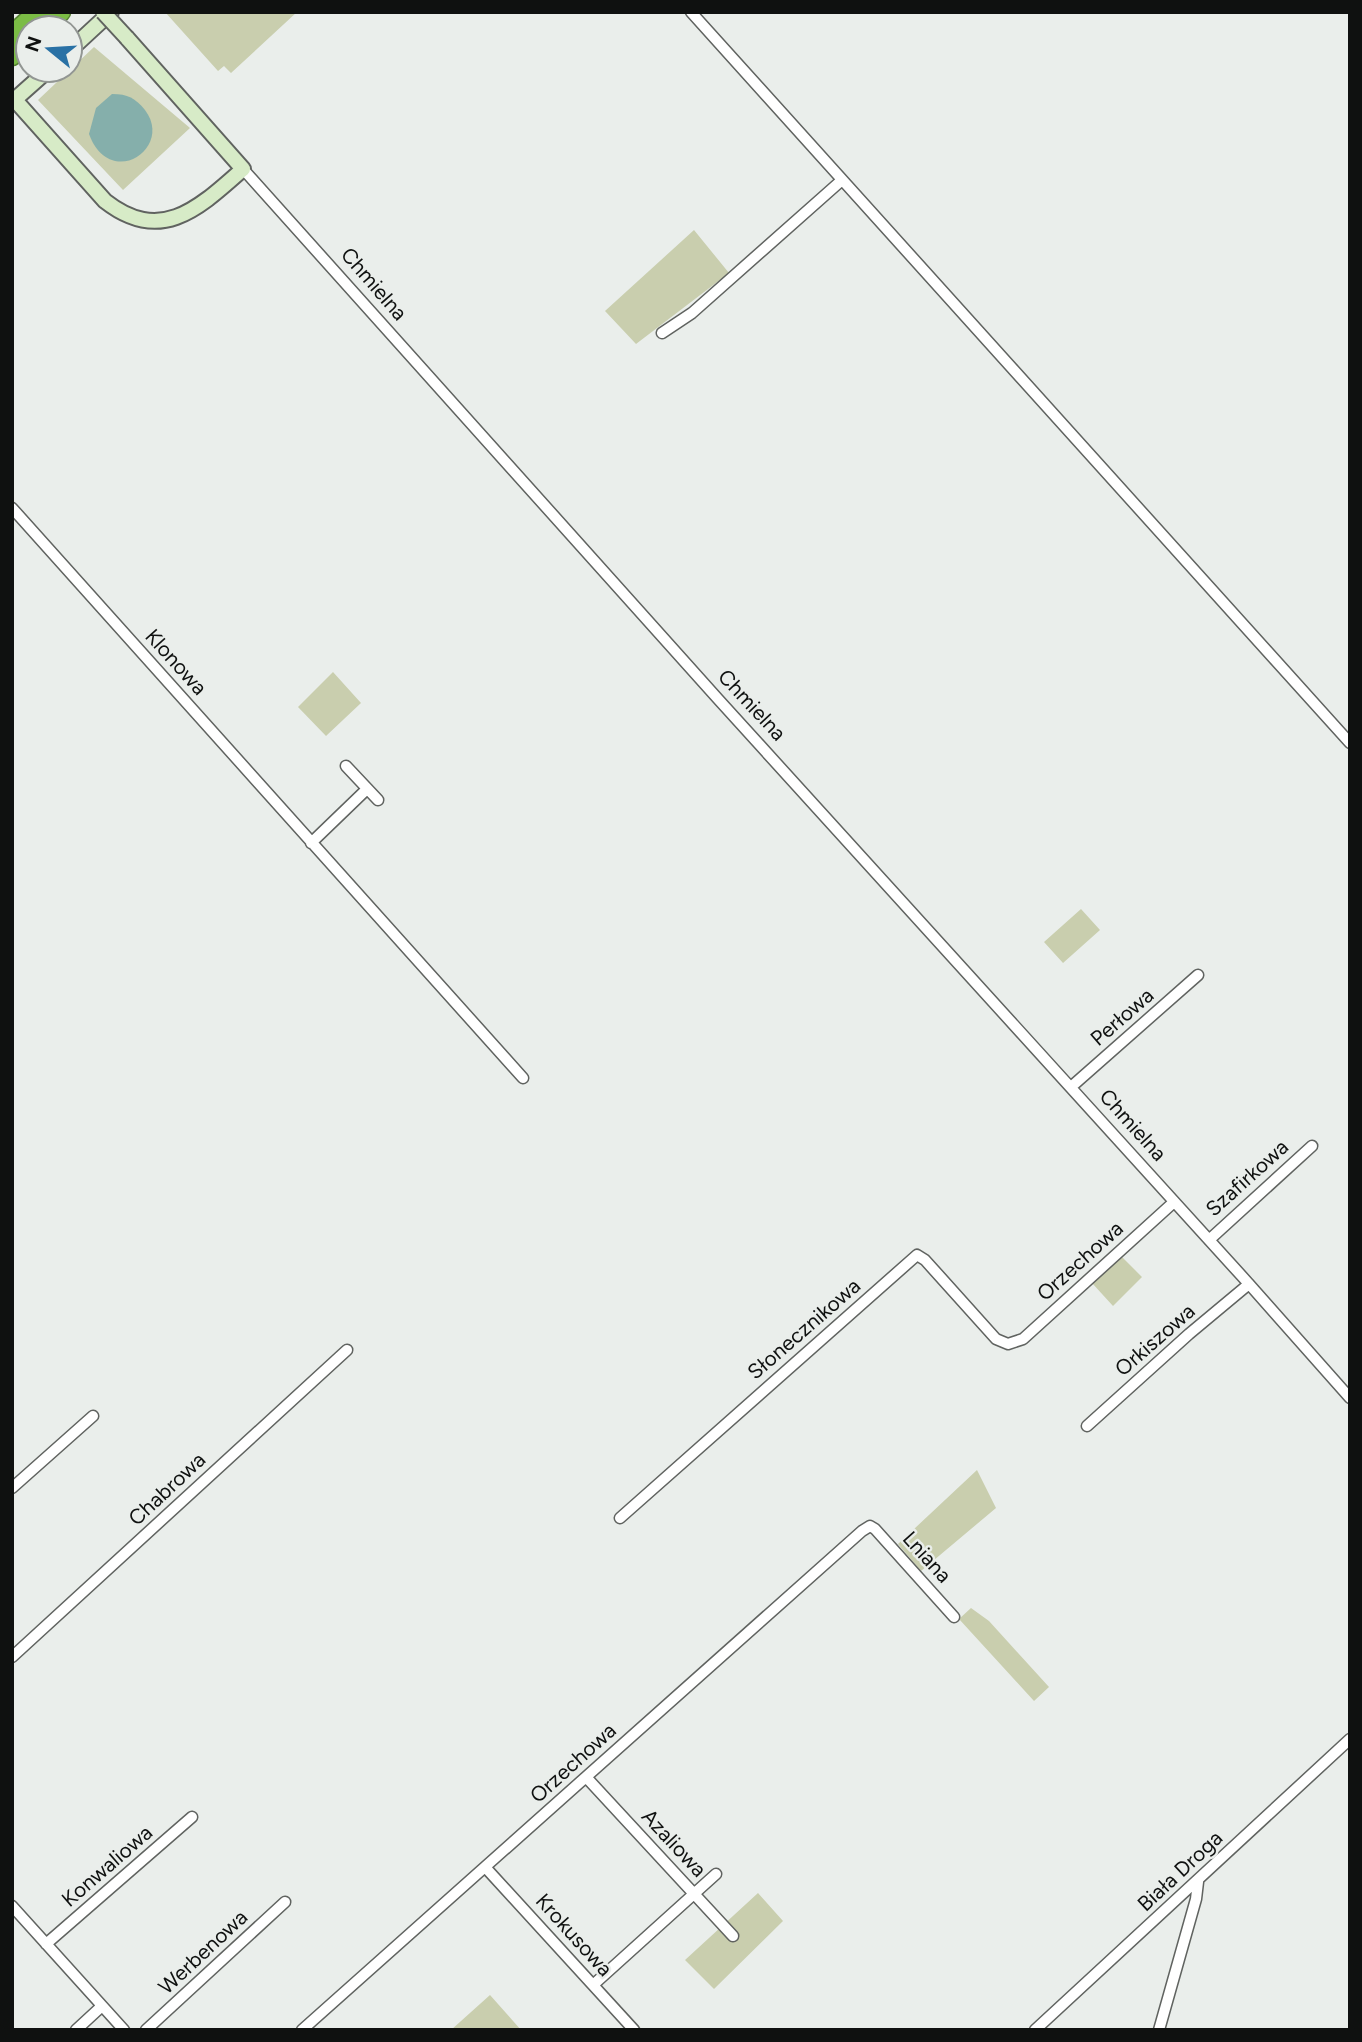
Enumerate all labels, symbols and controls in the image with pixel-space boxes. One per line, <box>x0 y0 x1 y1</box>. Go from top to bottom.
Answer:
north arrow <box>14 14 84 84</box>
text: N <box>20 33 47 54</box>
street label: Chmielna <box>336 242 413 325</box>
street label: Klonowa <box>140 624 212 700</box>
street label: Chmielna <box>713 664 792 745</box>
street label: Perłowa <box>1085 982 1158 1051</box>
street label: Chmielna <box>1095 1084 1172 1166</box>
street label: Szafirkowa <box>1200 1134 1293 1221</box>
street label: Orzechowa <box>1032 1216 1128 1306</box>
street label: Słonecznikowa <box>742 1273 865 1384</box>
street label: Orkiszowa <box>1110 1298 1200 1381</box>
street label: Chabrowa <box>123 1447 210 1530</box>
street label: Lniana <box>898 1526 957 1588</box>
street label: Orzechowa <box>525 1718 621 1808</box>
street label: Azaliowa <box>637 1804 712 1882</box>
street label: Konwaliowa <box>56 1820 157 1912</box>
street label: Biała Droga <box>1132 1825 1227 1916</box>
street label: Krokusowa <box>531 1888 618 1981</box>
street label: Werbenowa <box>153 1904 252 1999</box>

